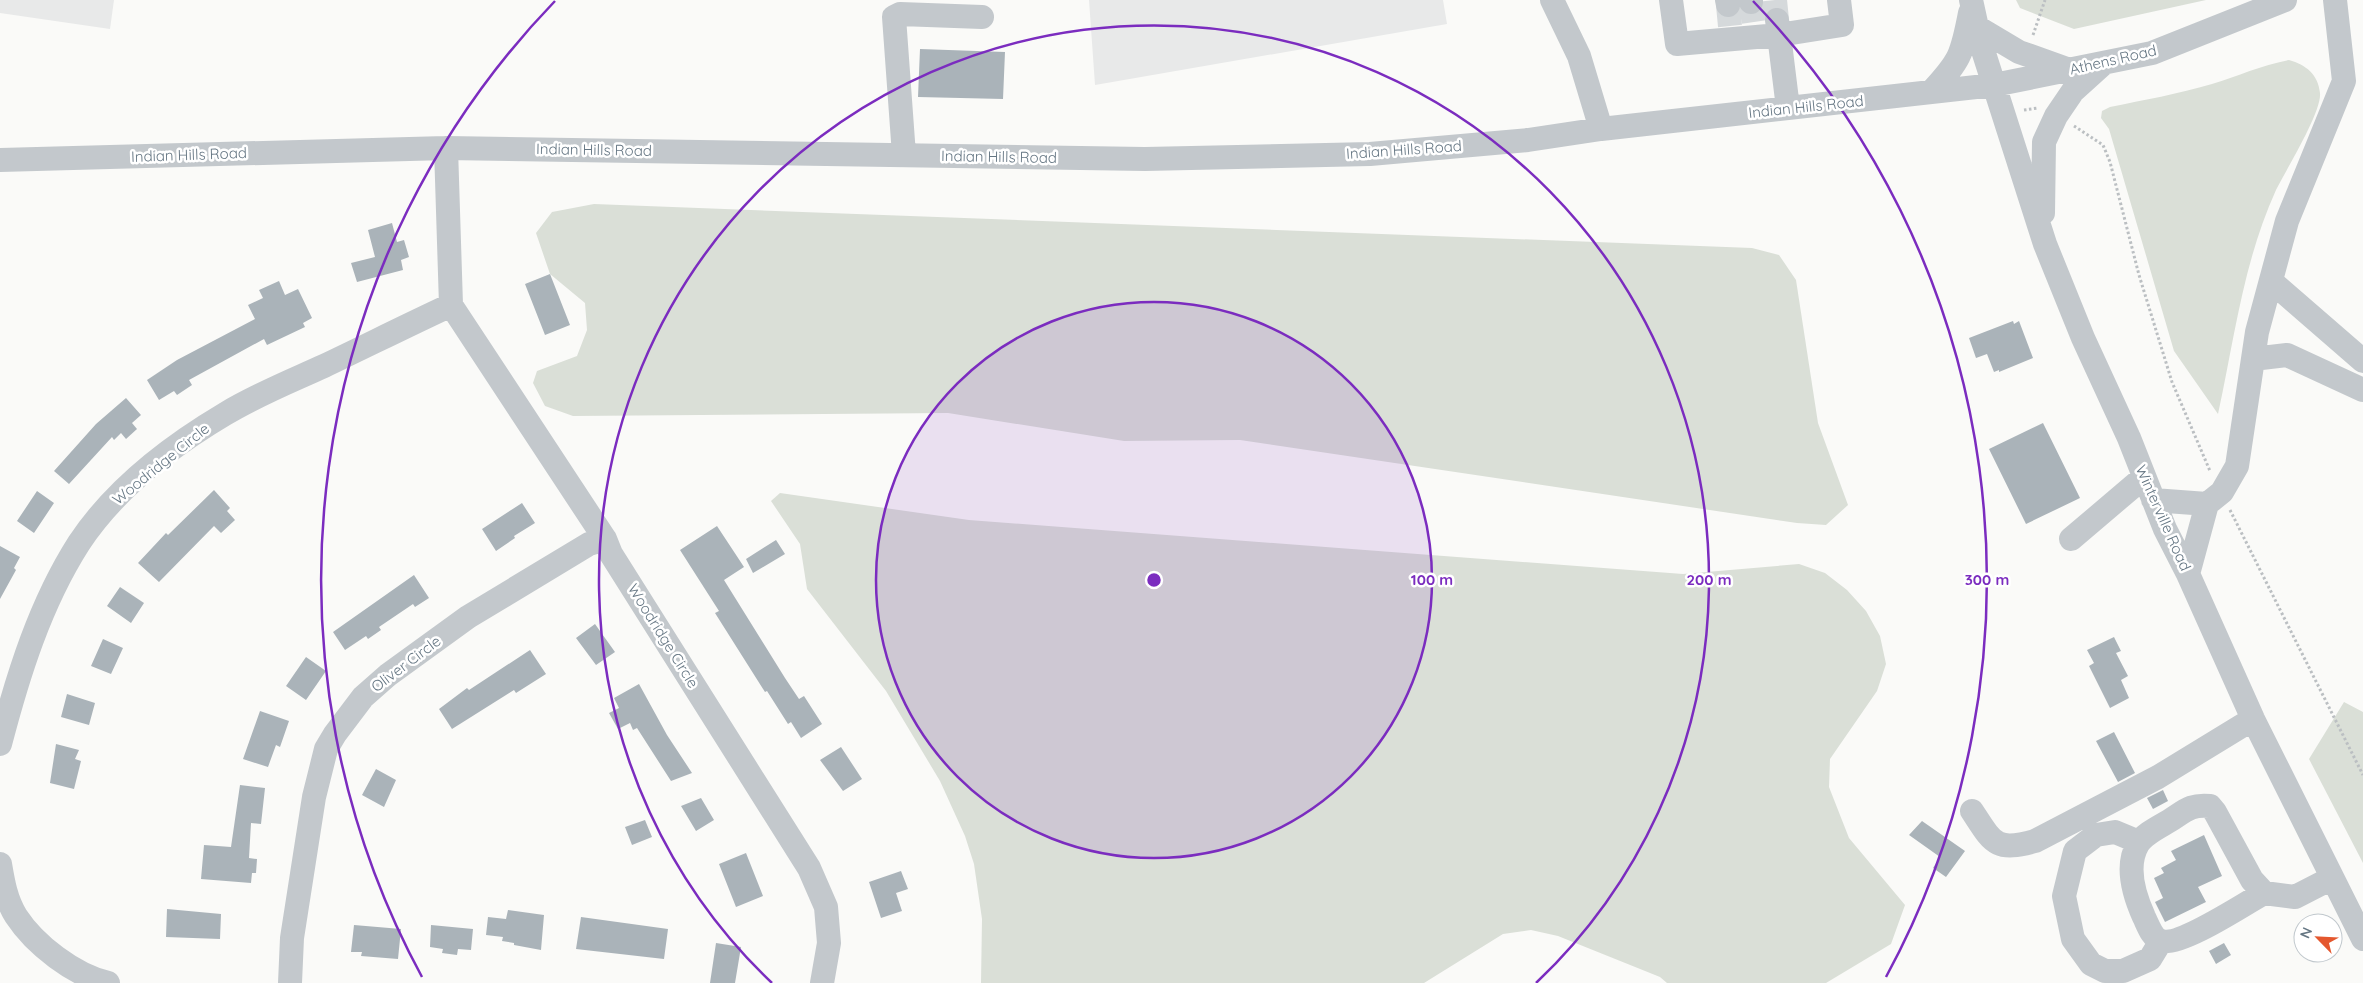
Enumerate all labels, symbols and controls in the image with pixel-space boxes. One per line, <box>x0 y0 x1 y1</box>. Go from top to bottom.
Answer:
street label: Athens Road <box>2068 40 2158 79</box>
street label: Indian Hills Road <box>1747 91 1865 122</box>
street label: Indian Hills Road <box>1346 136 1462 163</box>
street label: Indian Hills Road <box>536 139 652 160</box>
street label: Indian Hills Road <box>131 143 247 166</box>
street label: Indian Hills Road <box>941 146 1057 167</box>
street label: Woodridge Circle <box>108 419 213 508</box>
street label: Winterville Road <box>2132 462 2195 574</box>
text: 100 m <box>1411 570 1453 589</box>
text: 200 m <box>1687 570 1732 589</box>
text: 300 m <box>1965 570 2009 589</box>
centre of rings <box>1145 571 1163 589</box>
street label: Woodridge Circle <box>624 580 703 691</box>
street label: Oliver Circle <box>367 631 444 696</box>
north arrow <box>2293 913 2343 963</box>
text: N <box>2296 924 2316 941</box>

